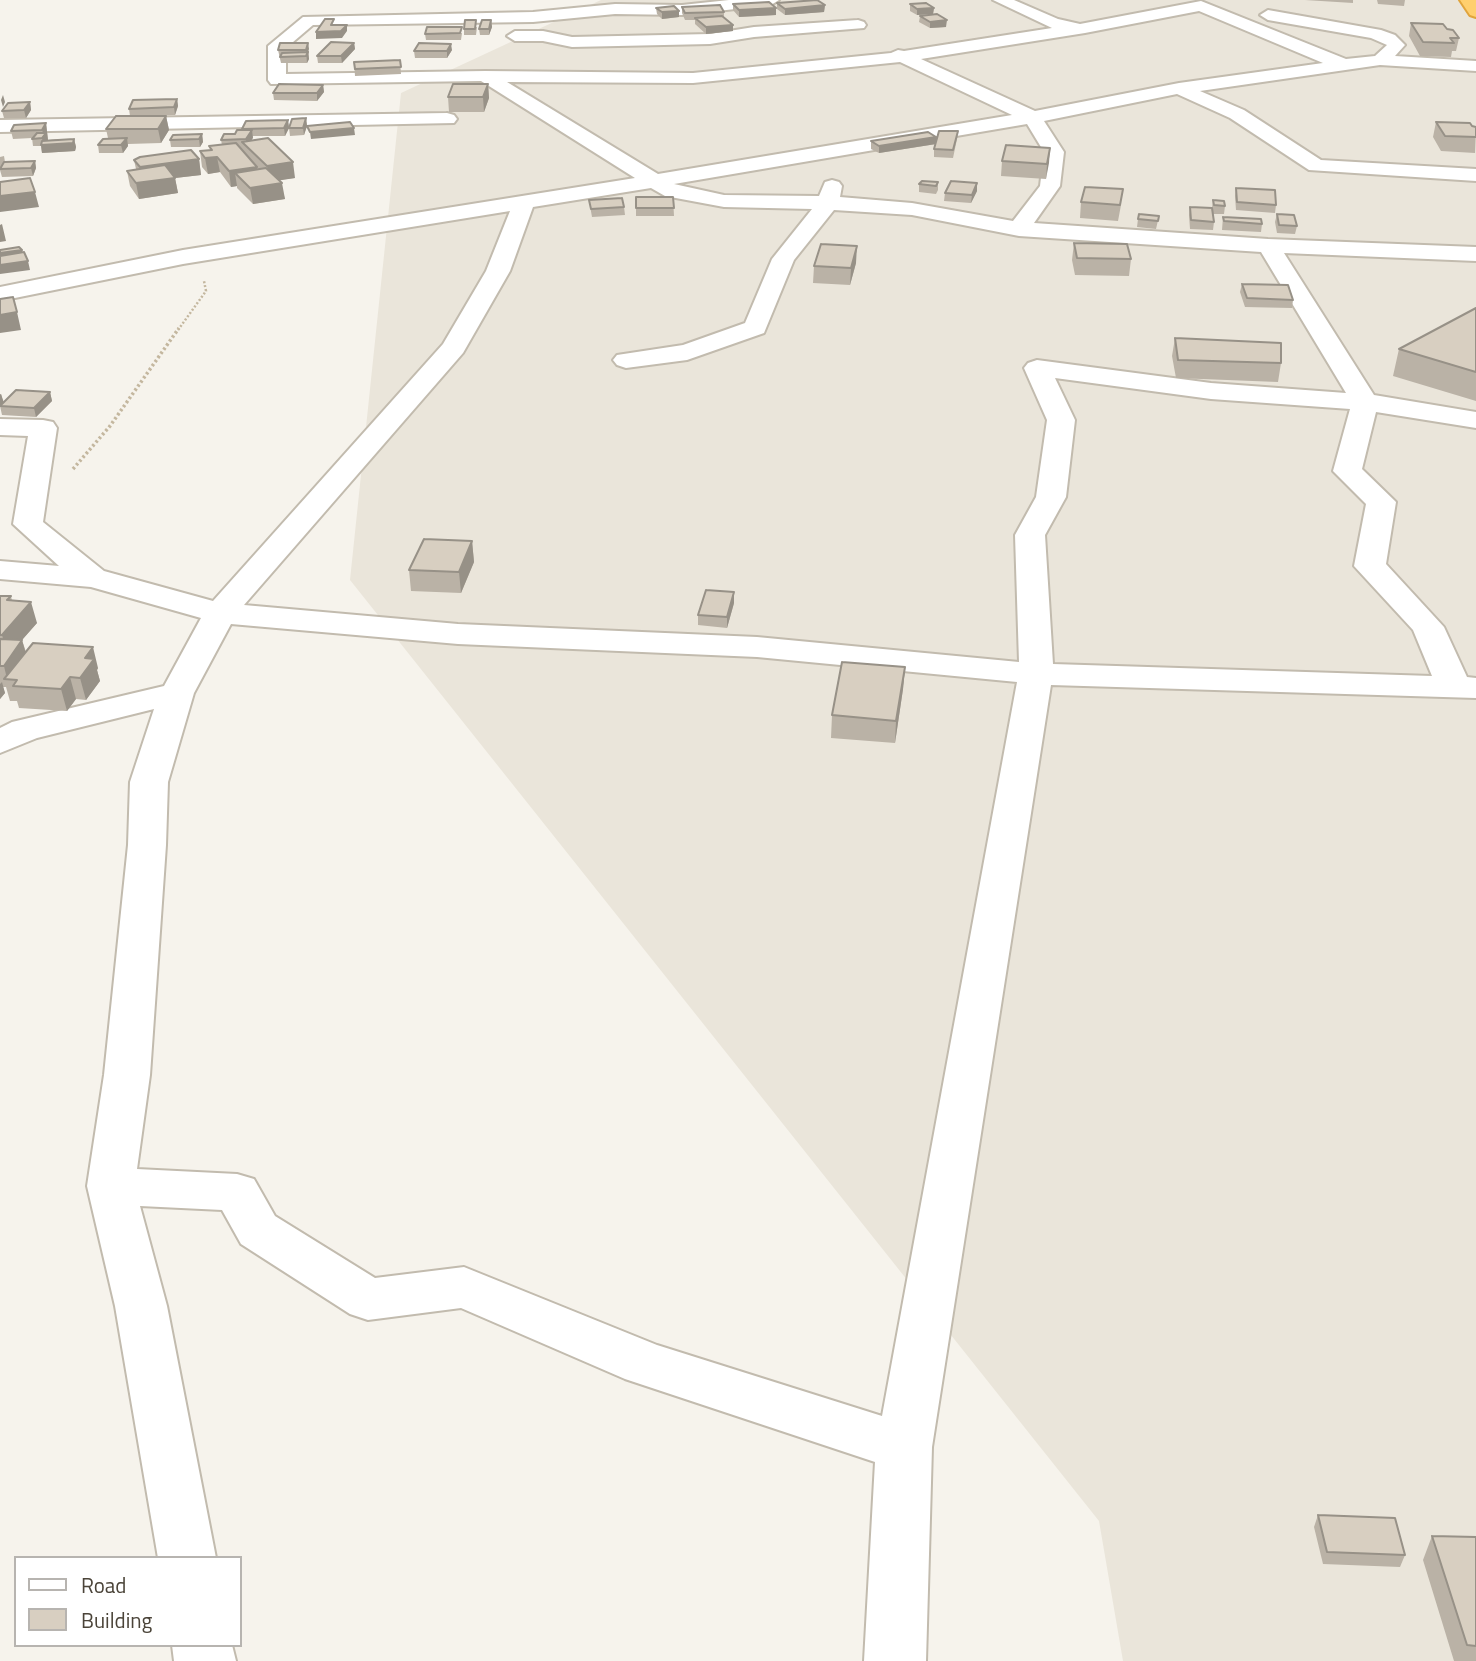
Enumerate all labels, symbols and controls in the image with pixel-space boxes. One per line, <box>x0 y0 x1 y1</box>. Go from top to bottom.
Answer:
legend <box>14 1556 242 1647</box>
text: Road <box>81 1569 126 1601</box>
text: Building <box>81 1604 152 1636</box>

